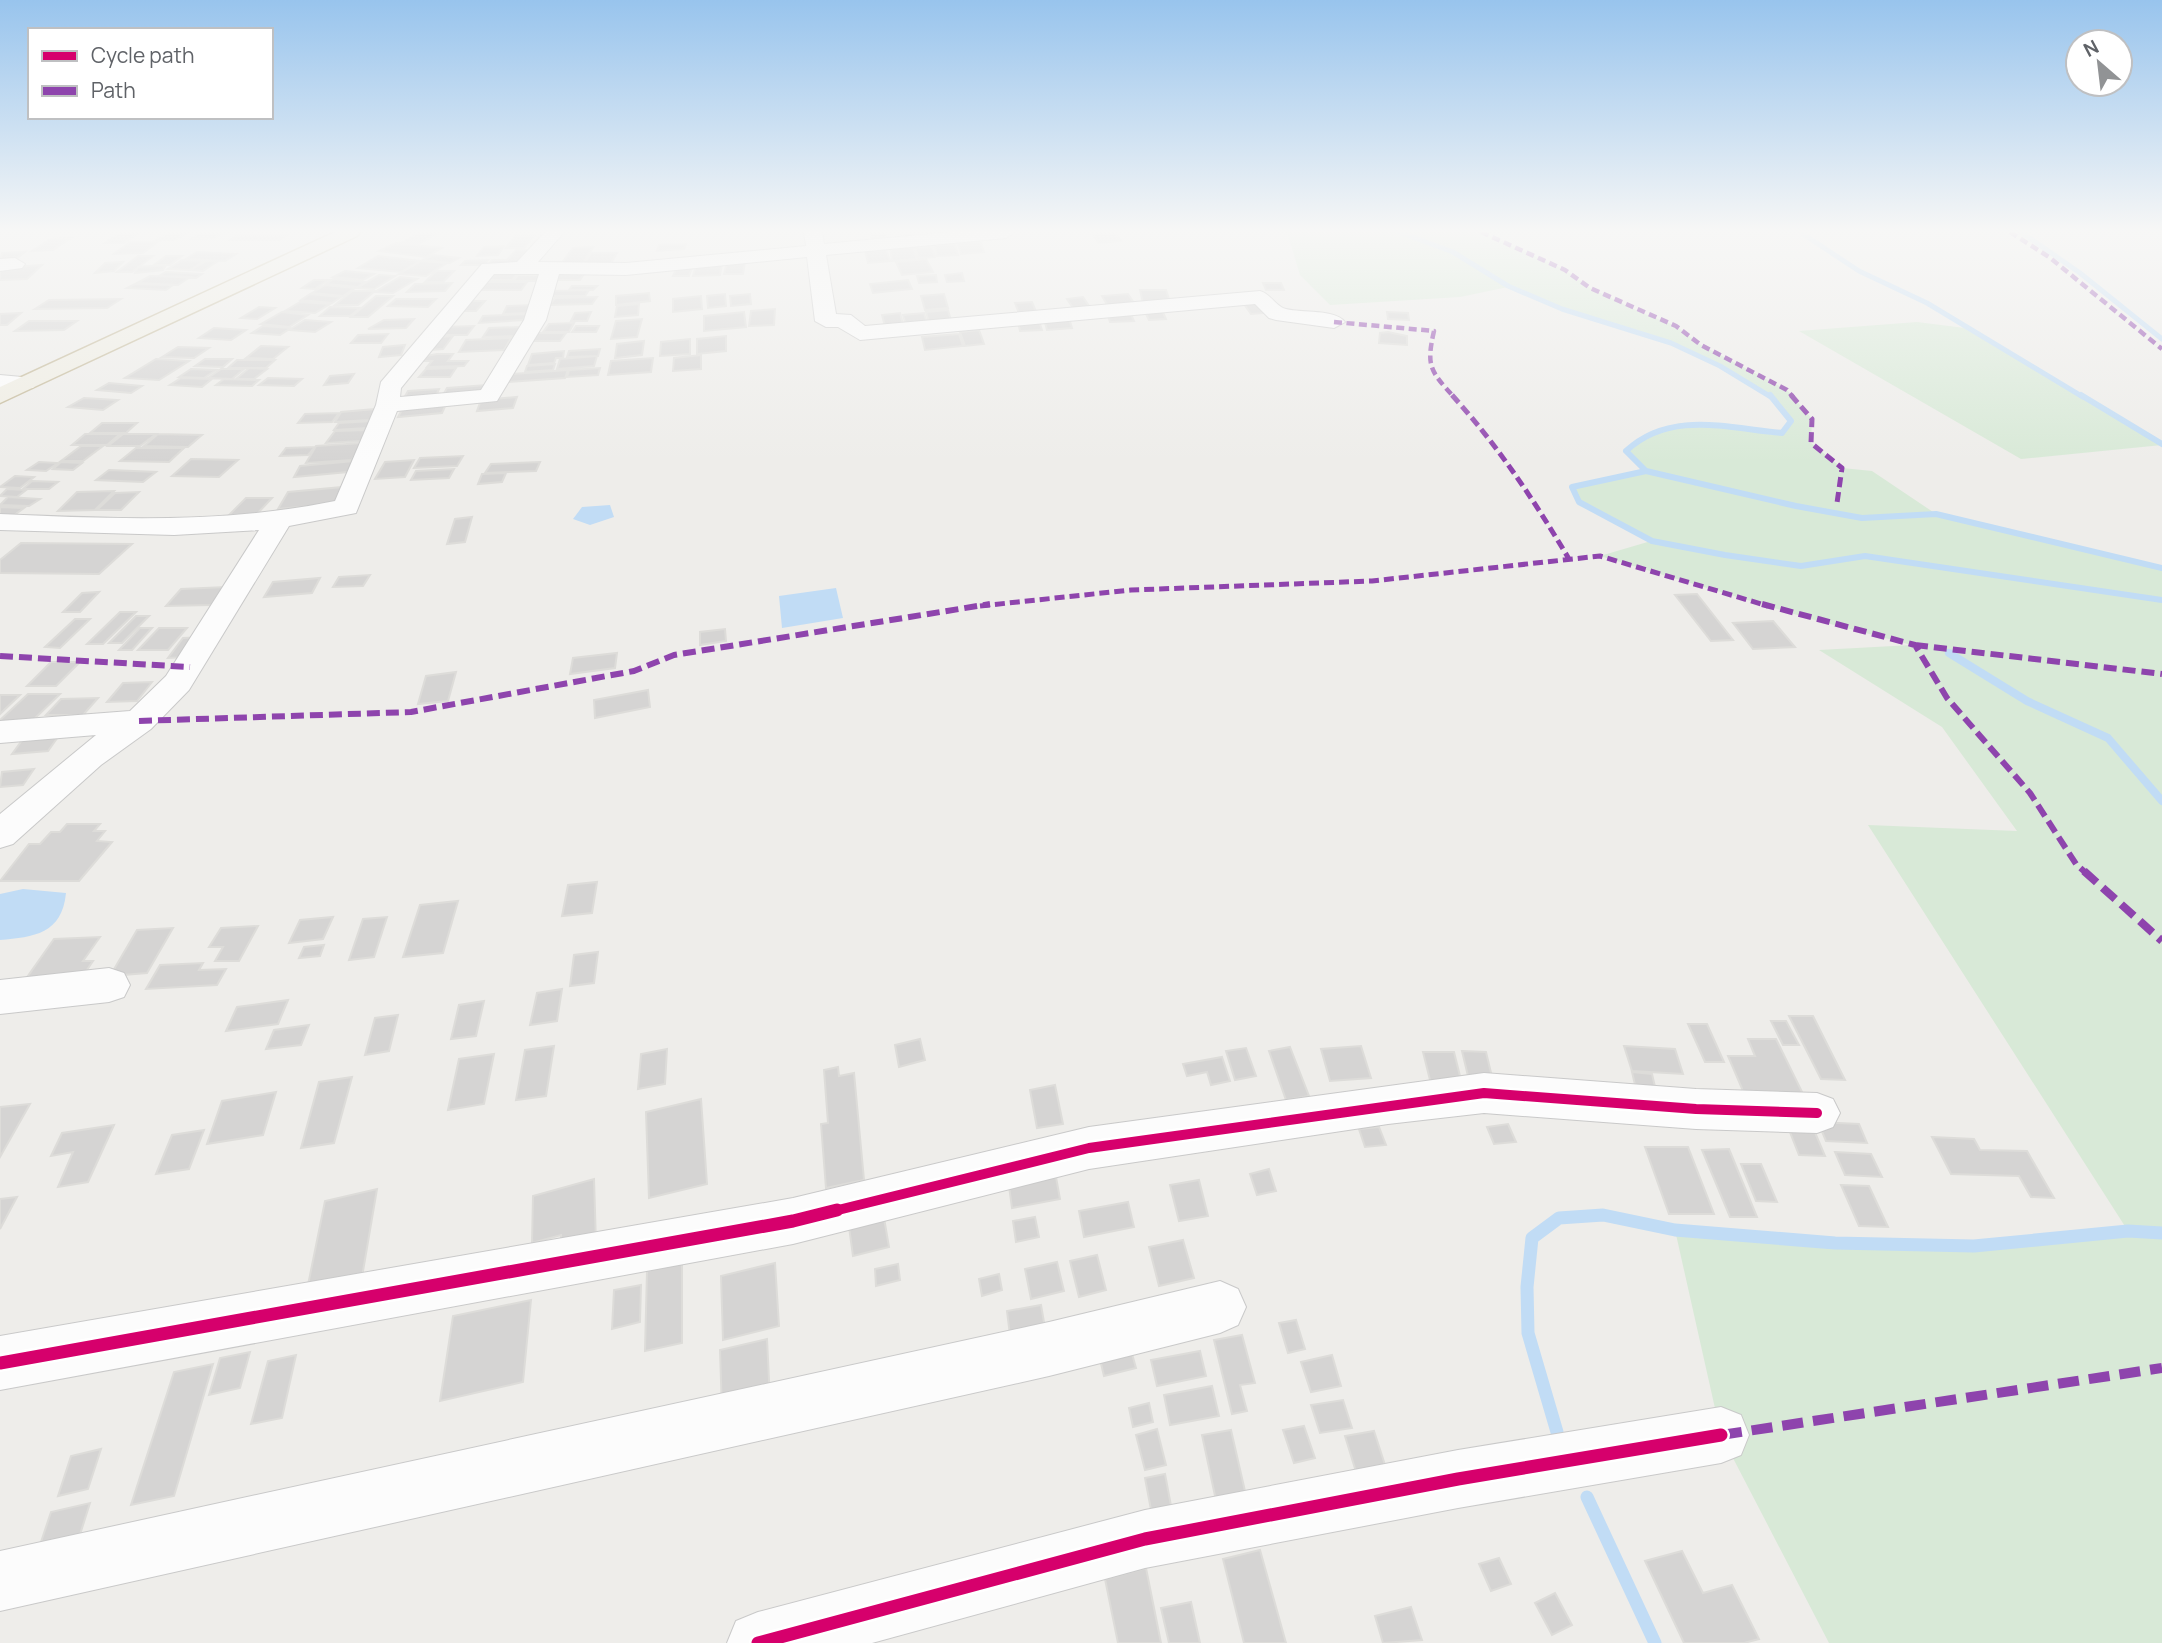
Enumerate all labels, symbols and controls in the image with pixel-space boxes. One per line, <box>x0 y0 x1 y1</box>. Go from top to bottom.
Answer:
legend <box>28 28 273 119</box>
north arrow <box>2064 28 2134 98</box>
text: N <box>2079 33 2103 63</box>
text: Cycle path <box>91 41 194 69</box>
text: Path <box>91 76 136 104</box>

